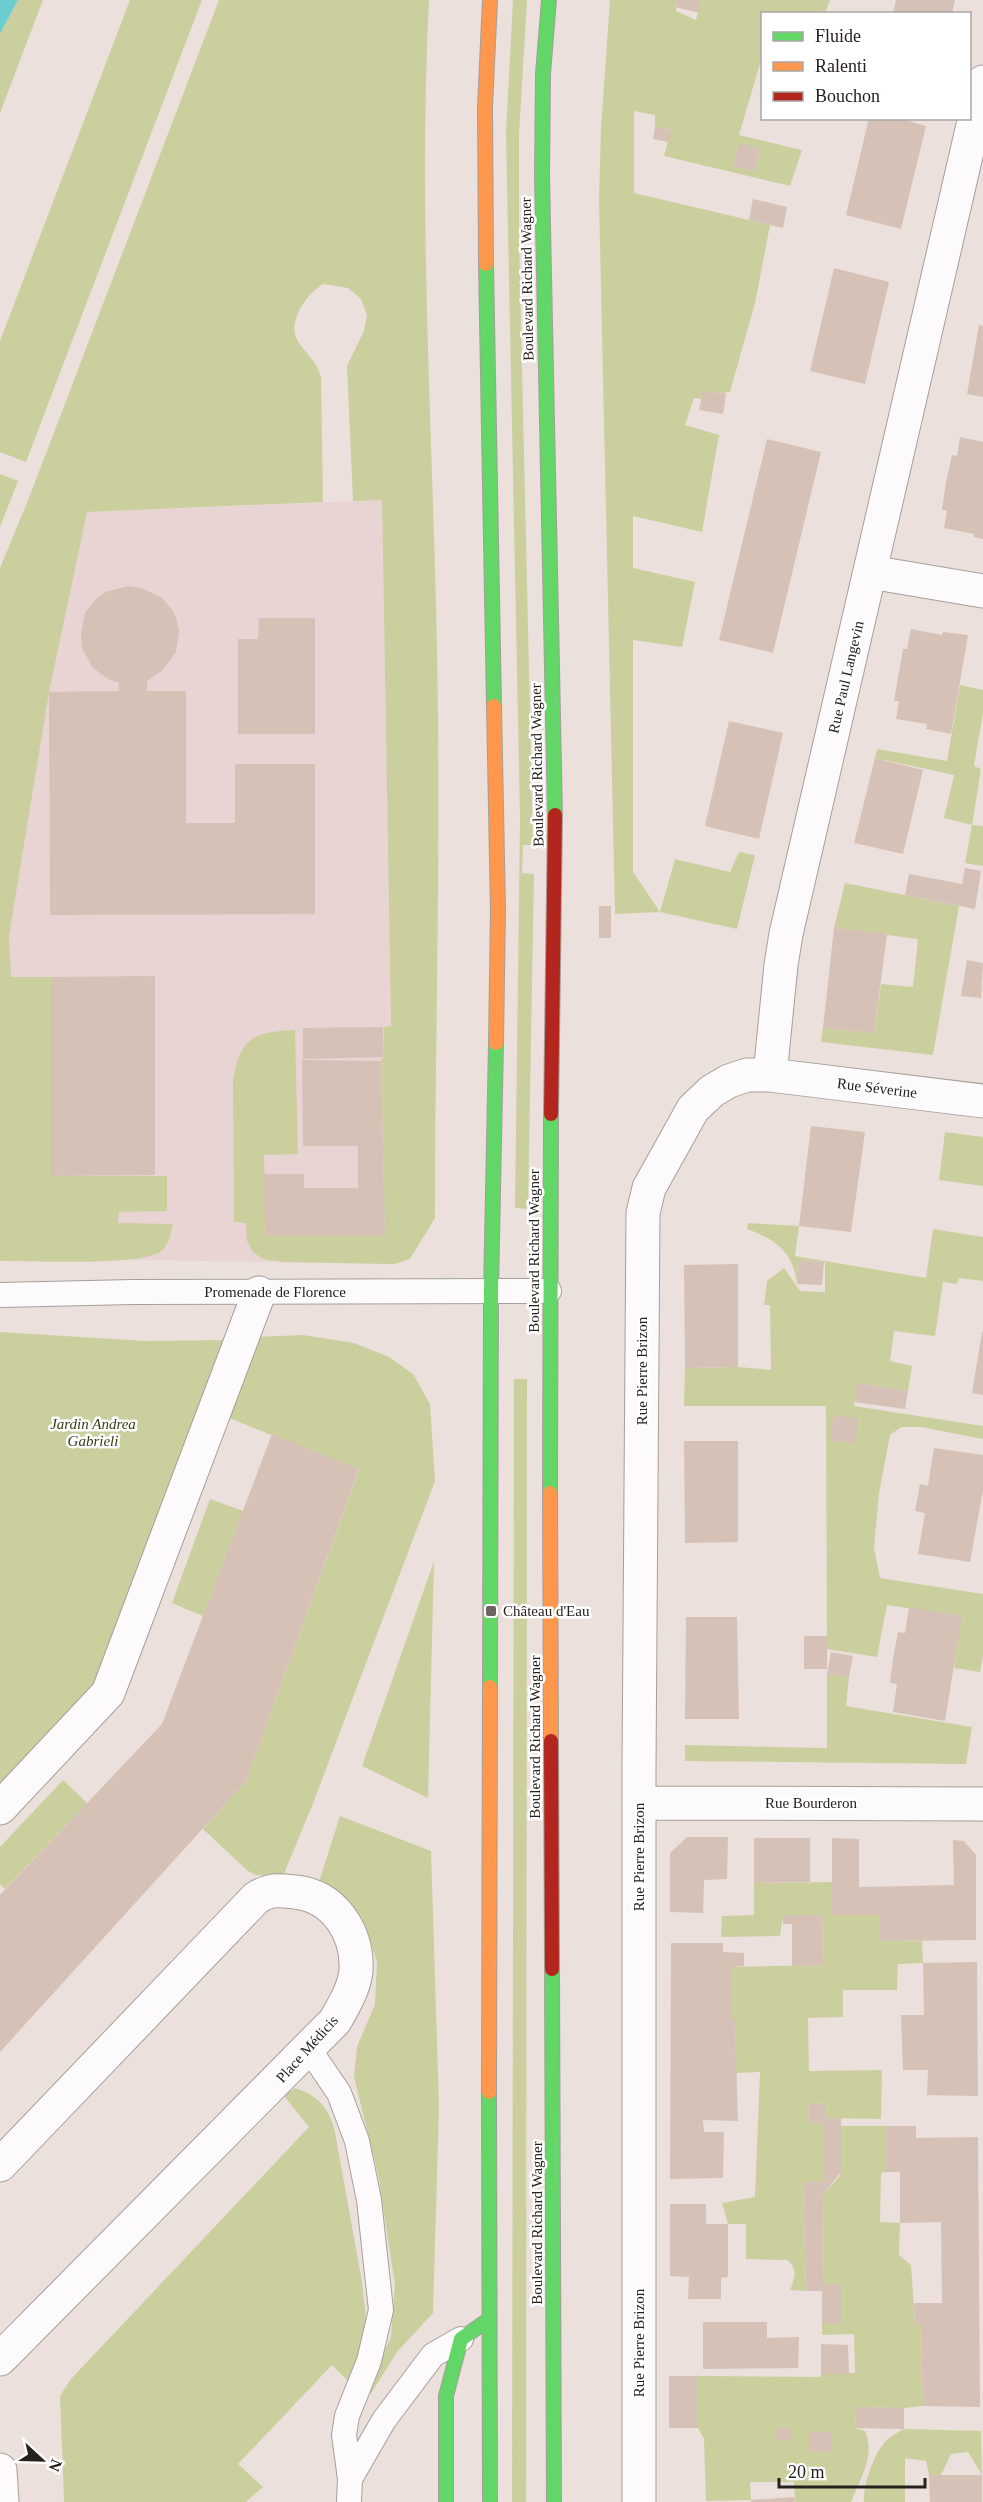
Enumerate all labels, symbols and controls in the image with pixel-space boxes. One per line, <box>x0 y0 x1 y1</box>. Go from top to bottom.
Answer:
legend <box>761 12 971 120</box>
text: Fluide <box>815 26 861 46</box>
text: Ralenti <box>815 56 867 76</box>
text: Bouchon <box>815 86 880 106</box>
street label: Boulevard Richard Wagner <box>518 197 536 361</box>
street label: Rue Paul Langevin <box>825 619 867 735</box>
street label: Boulevard Richard Wagner <box>528 683 546 847</box>
street label: Rue Séverine <box>836 1075 918 1101</box>
street label: Boulevard Richard Wagner <box>526 1169 542 1333</box>
street label: Promenade de Florence <box>204 1284 346 1300</box>
street label: Rue Pierre Brizon <box>634 1316 650 1425</box>
park label: Jardin Andrea Gabrieli <box>50 1416 136 1449</box>
place label: Château d'Eau <box>503 1603 590 1619</box>
marker: Château d'Eau <box>484 1604 498 1618</box>
street label: Boulevard Richard Wagner <box>527 1655 543 1819</box>
street label: Rue Bourderon <box>765 1795 858 1811</box>
street label: Rue Pierre Brizon <box>631 1802 647 1911</box>
street label: Place Médicis <box>273 2012 341 2086</box>
street label: Boulevard Richard Wagner <box>529 2141 545 2305</box>
street label: Rue Pierre Brizon <box>631 2288 647 2397</box>
north arrow <box>12 2430 72 2490</box>
scale bar <box>779 2451 924 2489</box>
text: N <box>45 2457 65 2474</box>
text: 20 m <box>788 2462 825 2482</box>

